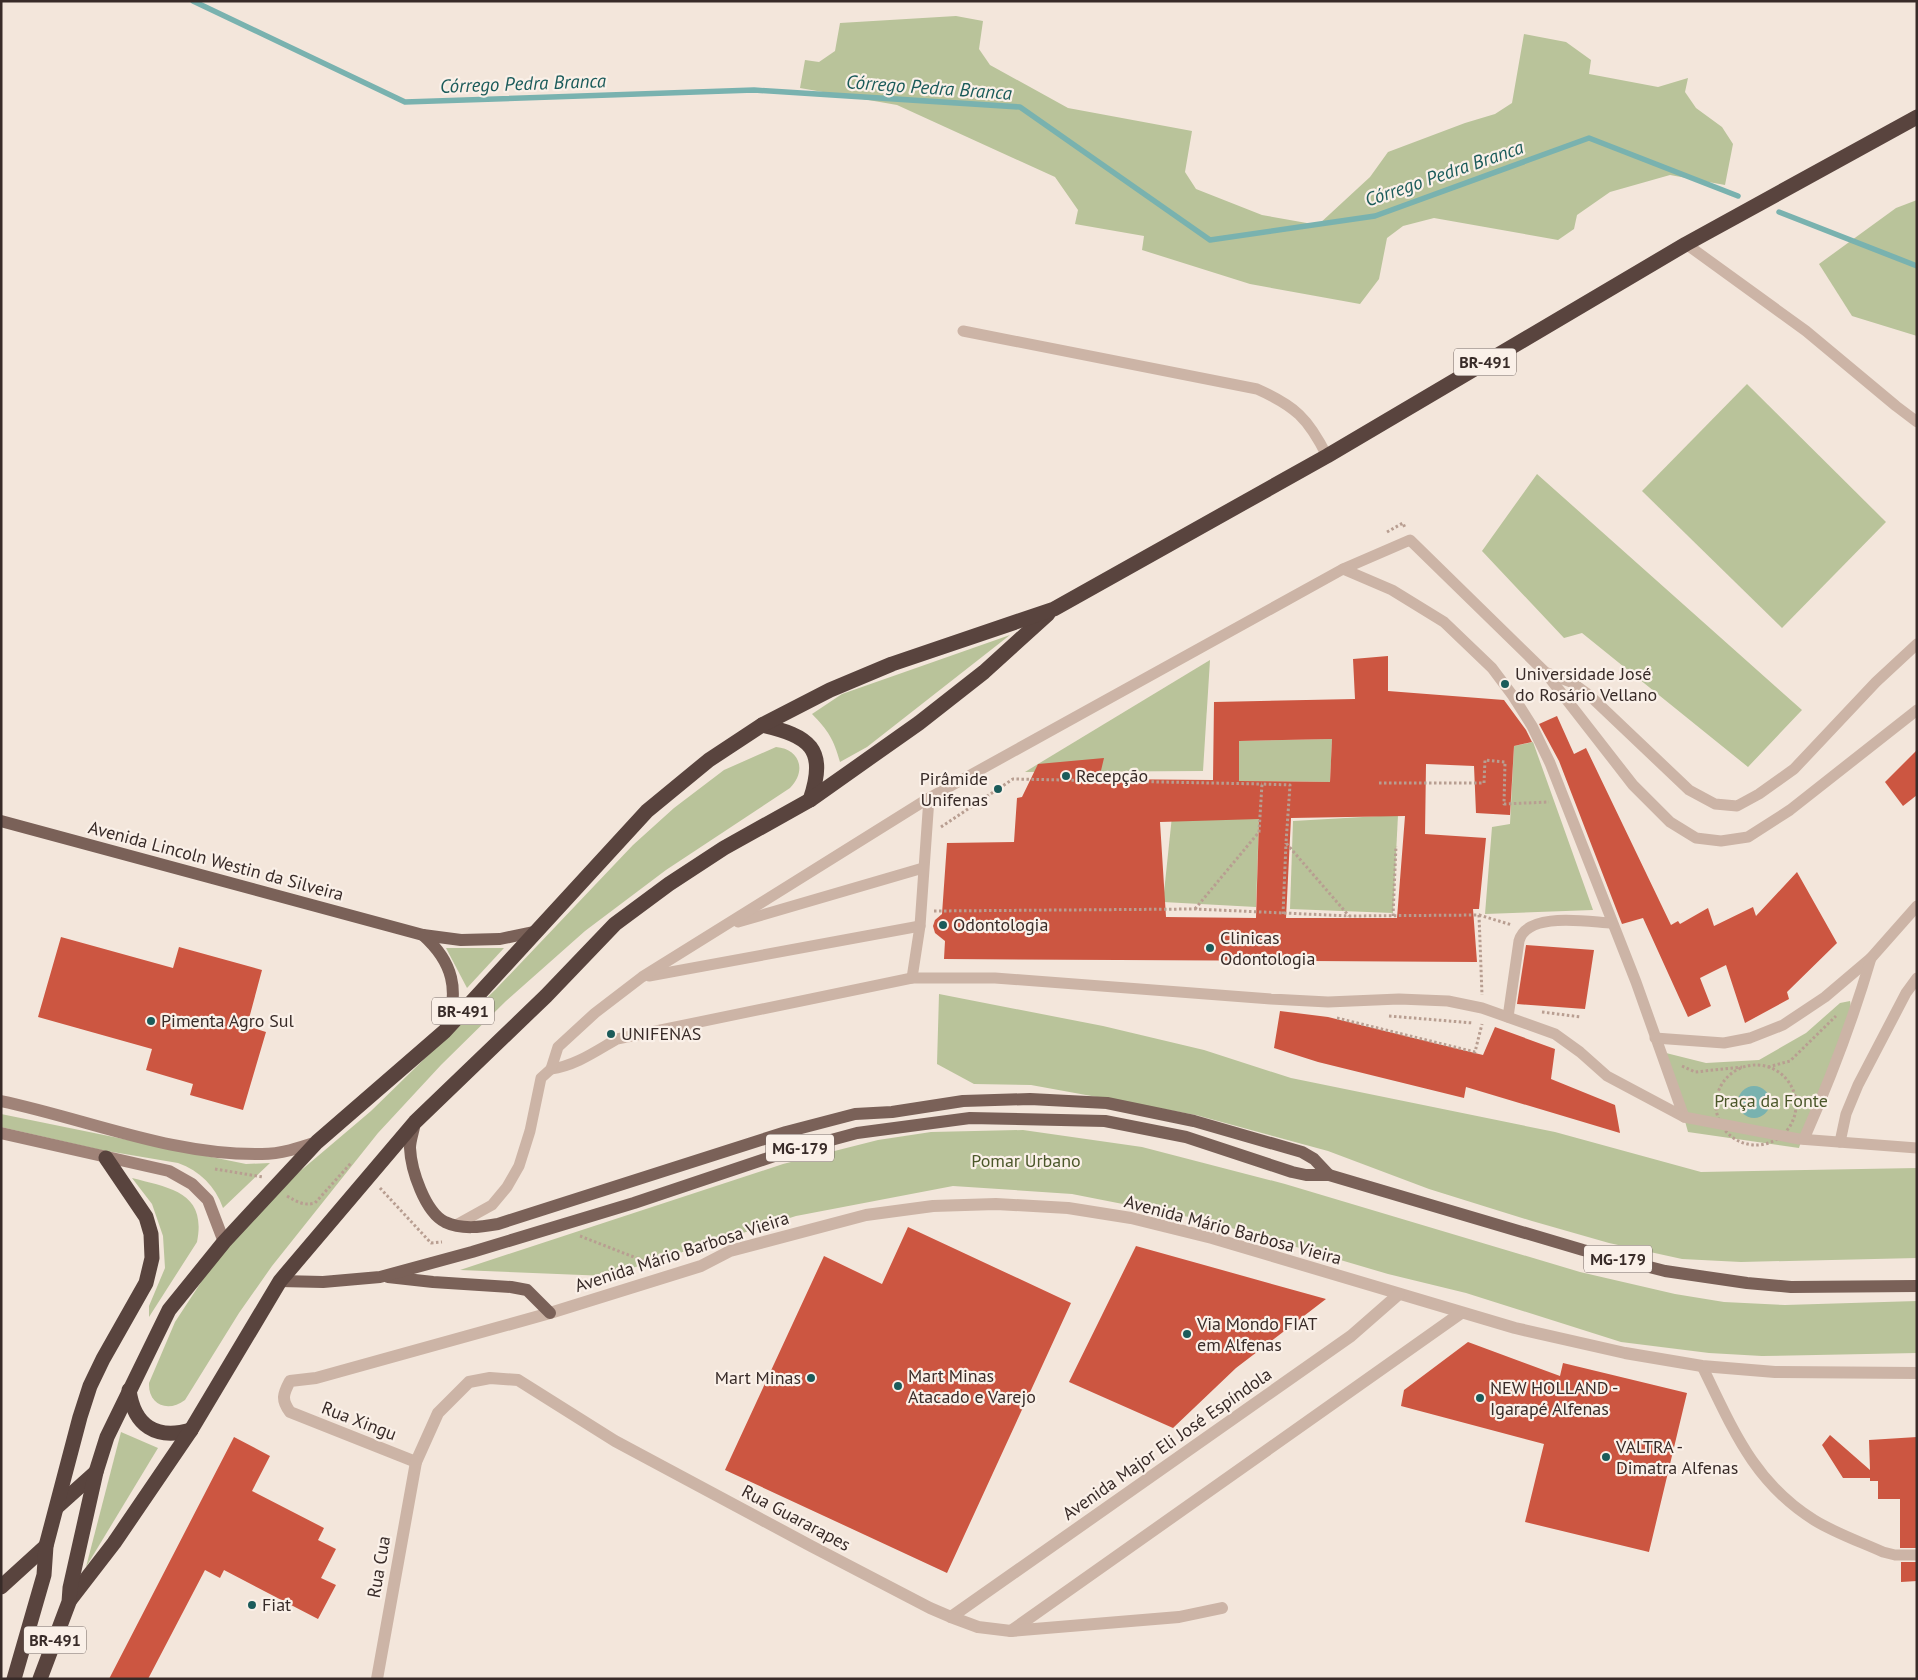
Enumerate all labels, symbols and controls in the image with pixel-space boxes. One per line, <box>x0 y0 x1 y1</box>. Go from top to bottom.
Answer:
water label: Córrego Pedra Branca <box>440 68 607 98</box>
water label: Córrego Pedra Branca <box>845 69 1013 105</box>
water label: Córrego Pedra Branca <box>1362 134 1527 211</box>
road number: BR-491 <box>1454 348 1516 376</box>
place label: Universidade José do Rosário Vellano <box>1515 662 1657 706</box>
marker: Universidade José do Rosário Vellano <box>1499 678 1511 690</box>
place label: Recepção <box>1076 764 1148 787</box>
place label: Pirâmide Unifenas <box>920 767 988 811</box>
marker: Recepção <box>1060 770 1072 782</box>
marker: Pirâmide Unifenas <box>992 783 1004 795</box>
street label: Avenida Lincoln Westin da Silveira <box>86 815 346 906</box>
place label: Odontologia <box>953 913 1048 936</box>
marker: Odontologia <box>937 919 949 931</box>
place label: Clinicas Odontologia <box>1220 926 1315 970</box>
marker: Clinicas Odontologia <box>1204 942 1216 954</box>
road number: BR-491 <box>432 998 494 1024</box>
place label: Pimenta Agro Sul <box>161 1009 295 1032</box>
marker: Pimenta Agro Sul <box>145 1015 157 1027</box>
place label: UNIFENAS <box>621 1022 701 1045</box>
marker: UNIFENAS <box>605 1028 617 1040</box>
park label: Praça da Fonte <box>1714 1089 1828 1112</box>
road number: MG-179 <box>766 1134 834 1162</box>
park label: Pomar Urbano <box>971 1149 1081 1172</box>
street label: Avenida Mário Barbosa Vieira <box>1122 1189 1344 1270</box>
street label: Avenida Mário Barbosa Vieira <box>572 1206 792 1297</box>
road number: MG-179 <box>1584 1246 1652 1272</box>
place label: Via Mondo FIAT em Alfenas <box>1196 1312 1318 1356</box>
marker: Via Mondo FIAT em Alfenas <box>1181 1328 1193 1340</box>
street label: Avenida Major Eli José Espíndola <box>1058 1362 1276 1525</box>
place label: Mart Minas Atacado e Varejo <box>908 1364 1036 1408</box>
place label: Mart Minas <box>715 1366 801 1389</box>
marker: Mart Minas <box>805 1372 817 1384</box>
place label: NEW HOLLAND - Igarapé Alfenas <box>1490 1376 1618 1420</box>
marker: Mart Minas Atacado e Varejo <box>892 1380 904 1392</box>
marker: NEW HOLLAND - Igarapé Alfenas <box>1474 1392 1486 1404</box>
street label: Rua Xingu <box>318 1396 400 1445</box>
place label: VALTRA - Dimatra Alfenas <box>1615 1435 1738 1479</box>
marker: VALTRA - Dimatra Alfenas <box>1600 1451 1612 1463</box>
street label: Rua Guararapes <box>738 1479 855 1556</box>
street label: Rua Cua <box>362 1534 395 1600</box>
place label: Fiat <box>262 1593 291 1616</box>
marker: Fiat <box>246 1599 258 1611</box>
road number: BR-491 <box>24 1626 86 1654</box>

